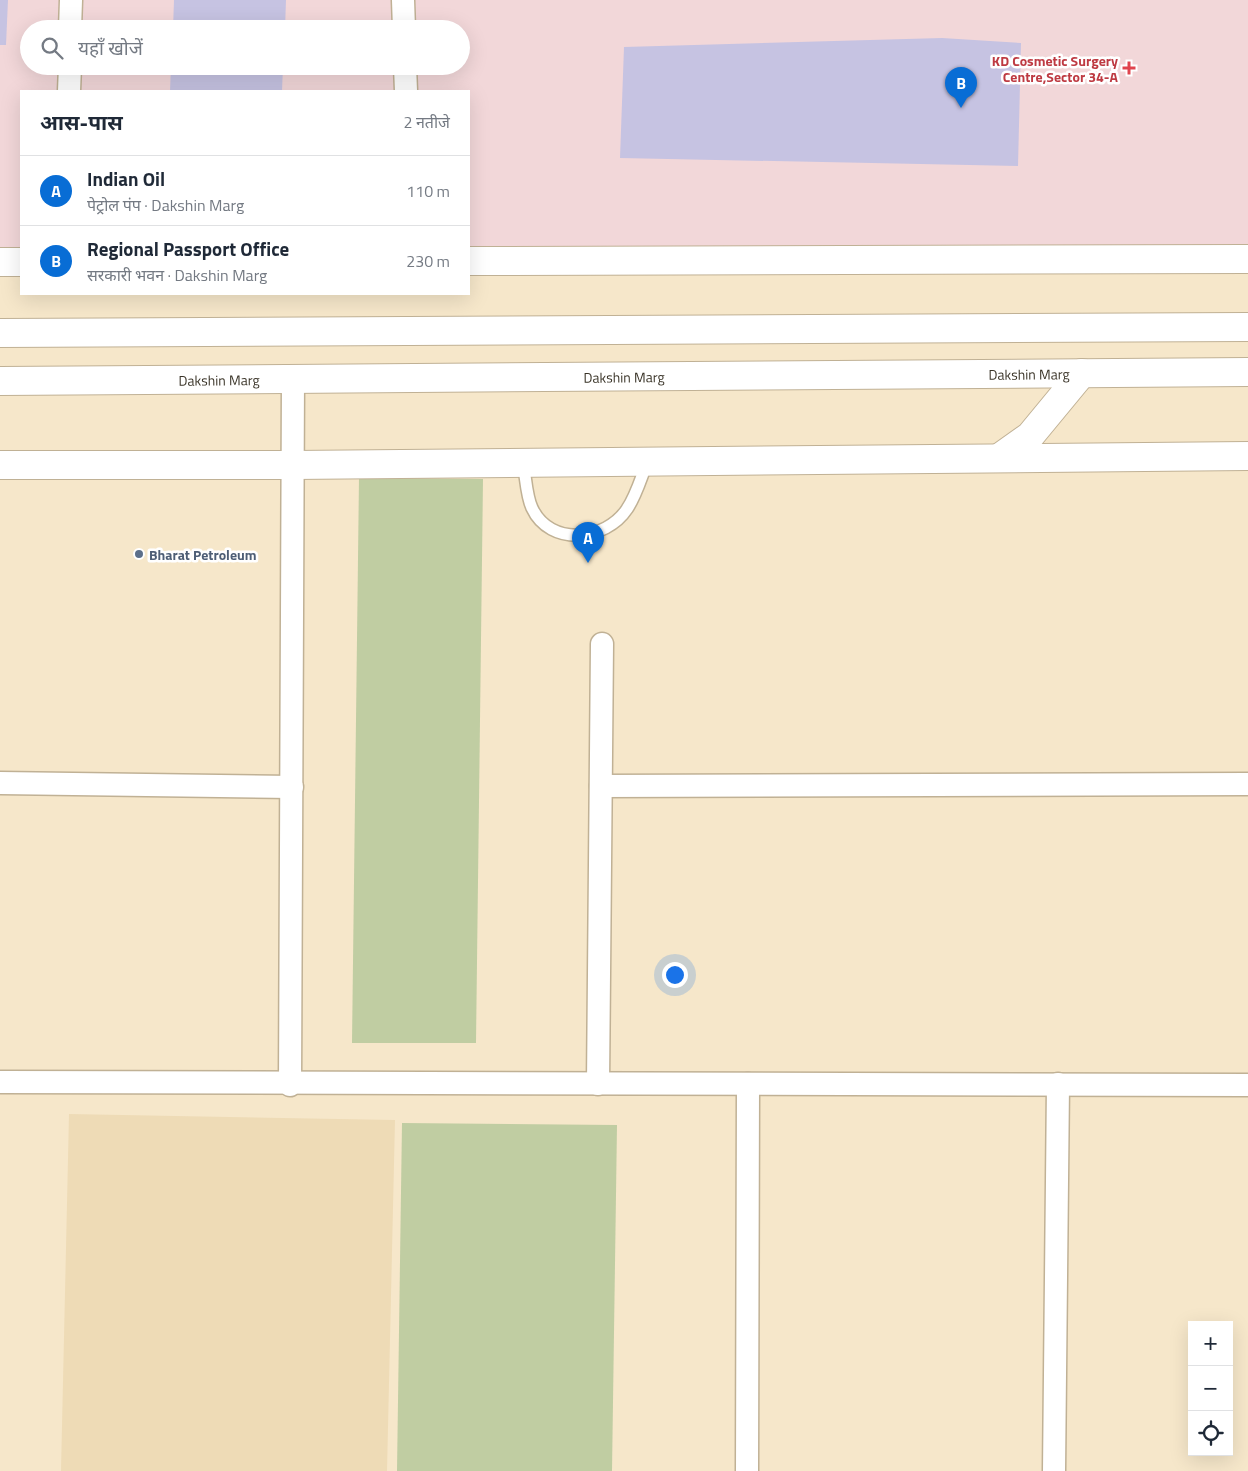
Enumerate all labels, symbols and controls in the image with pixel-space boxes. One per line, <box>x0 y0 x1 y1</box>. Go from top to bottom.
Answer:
search box <box>20 20 470 75</box>
text: यहाँ खोजें <box>78 33 143 62</box>
icon: search <box>38 34 66 62</box>
place label: KD Cosmetic Surgery Centre,Sector 34-A <box>992 50 1119 87</box>
marker: KD Cosmetic Surgery Centre,Sector 34-A <box>1122 61 1136 75</box>
pin: B <box>945 67 977 108</box>
text: आस-पास <box>40 106 123 138</box>
text: 2 नतीजे <box>404 110 450 134</box>
text: Indian Oil <box>87 164 165 193</box>
text: A <box>51 179 61 203</box>
text: 110 m <box>406 179 450 203</box>
text: पेट्रोल पंप · Dakshin Marg <box>87 193 244 217</box>
text: Regional Passport Office <box>87 234 289 263</box>
text: B <box>51 249 61 273</box>
text: 230 m <box>406 249 450 273</box>
text: सरकारी भवन · Dakshin Marg <box>87 263 267 287</box>
street label: Dakshin Marg <box>988 363 1070 384</box>
street label: Dakshin Marg <box>583 366 665 387</box>
street label: Dakshin Marg <box>178 369 260 390</box>
pin: A <box>572 522 604 563</box>
place label: Bharat Petroleum <box>149 544 257 565</box>
marker: Bharat Petroleum <box>133 548 145 560</box>
your location <box>662 962 688 988</box>
map controls <box>1188 1321 1233 1456</box>
button: + <box>1188 1321 1233 1366</box>
button: − <box>1188 1366 1233 1411</box>
button: locate <box>1188 1411 1233 1456</box>

